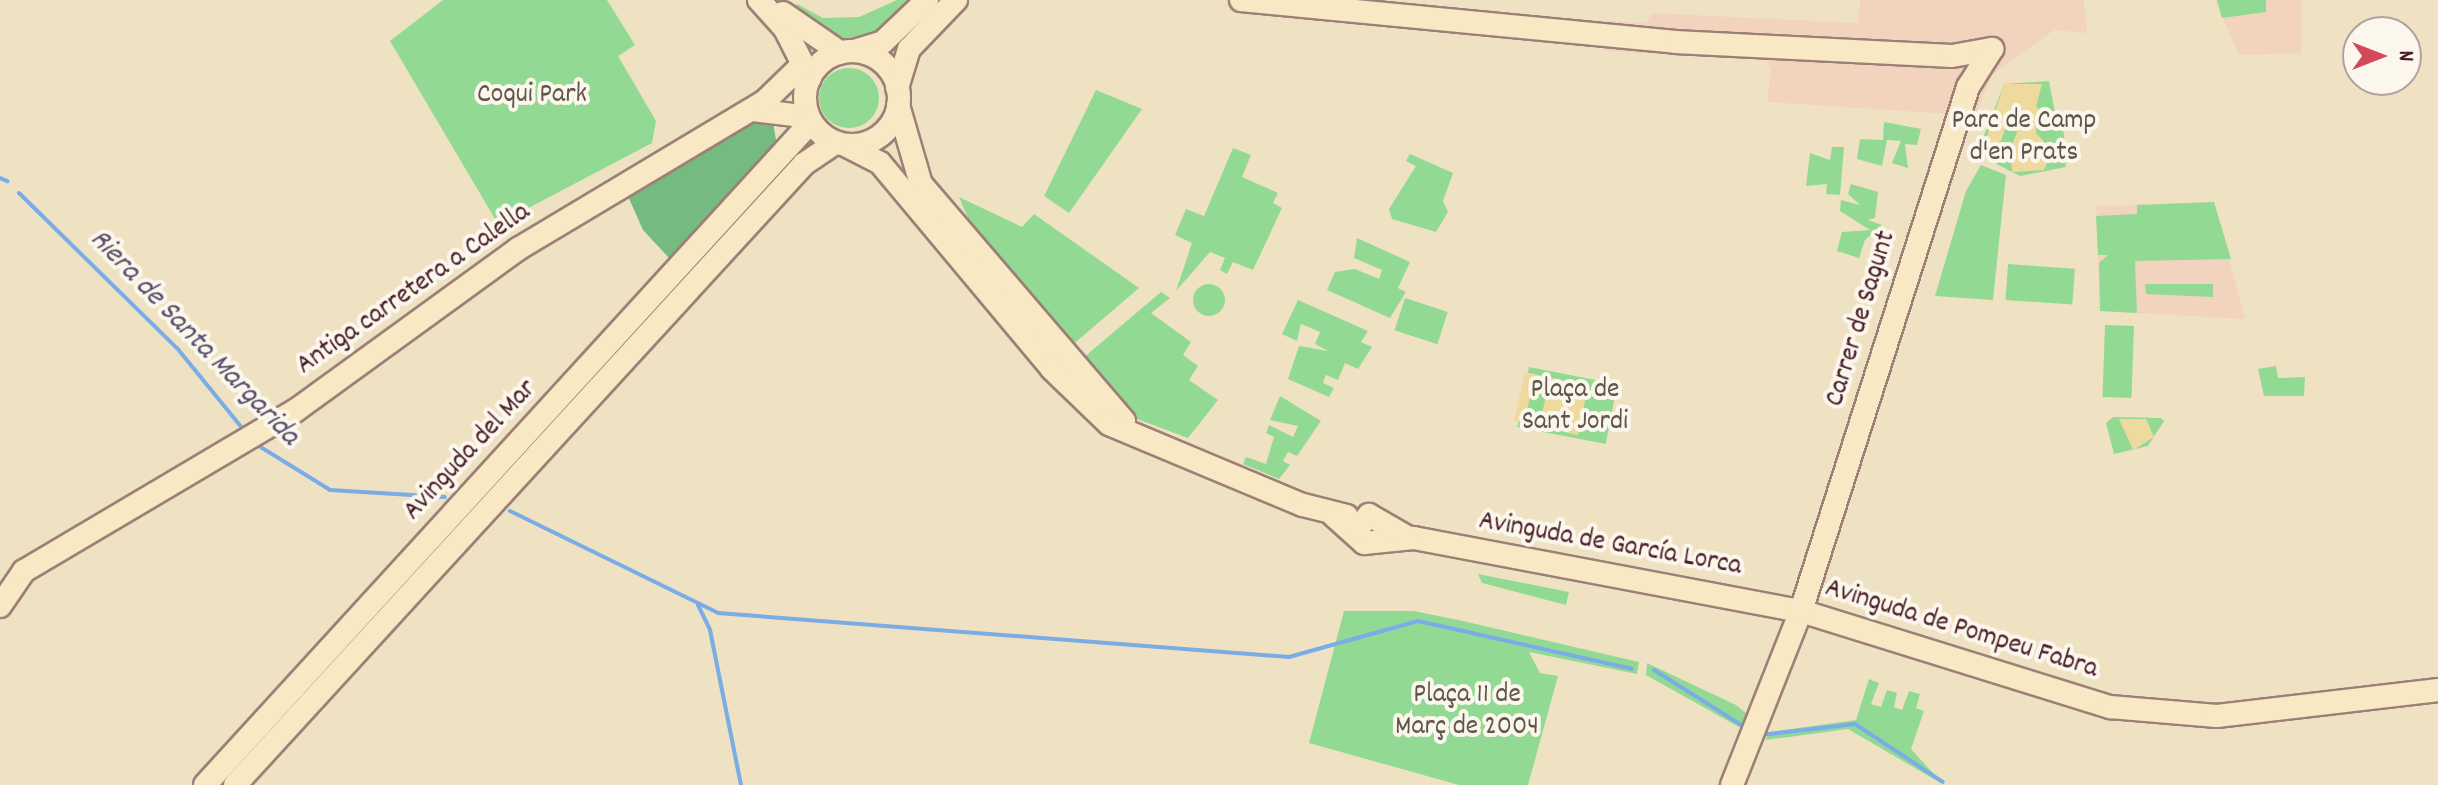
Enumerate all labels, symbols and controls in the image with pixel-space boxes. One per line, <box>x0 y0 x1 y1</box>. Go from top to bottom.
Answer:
north arrow <box>2342 16 2422 96</box>
text: N <box>2389 51 2420 61</box>
park label: Coqui Park <box>477 79 587 113</box>
park label: Parc de Camp d'en Prats <box>1952 105 2096 171</box>
street label: Antiga carretera a Calella <box>291 197 537 383</box>
water label: Riera de Santa Margarida <box>80 223 306 455</box>
street label: Carrer de Sagunt <box>1819 227 1905 411</box>
street label: Avinguda del Mar <box>397 374 545 528</box>
park label: Plaça de Sant Jordi <box>1522 374 1628 440</box>
street label: Avinguda de García Lorca <box>1476 505 1744 585</box>
street label: Avinguda de Pompeu Fabra <box>1821 573 2101 687</box>
park label: Plaça 11 de Març de 2004 <box>1395 679 1539 745</box>

